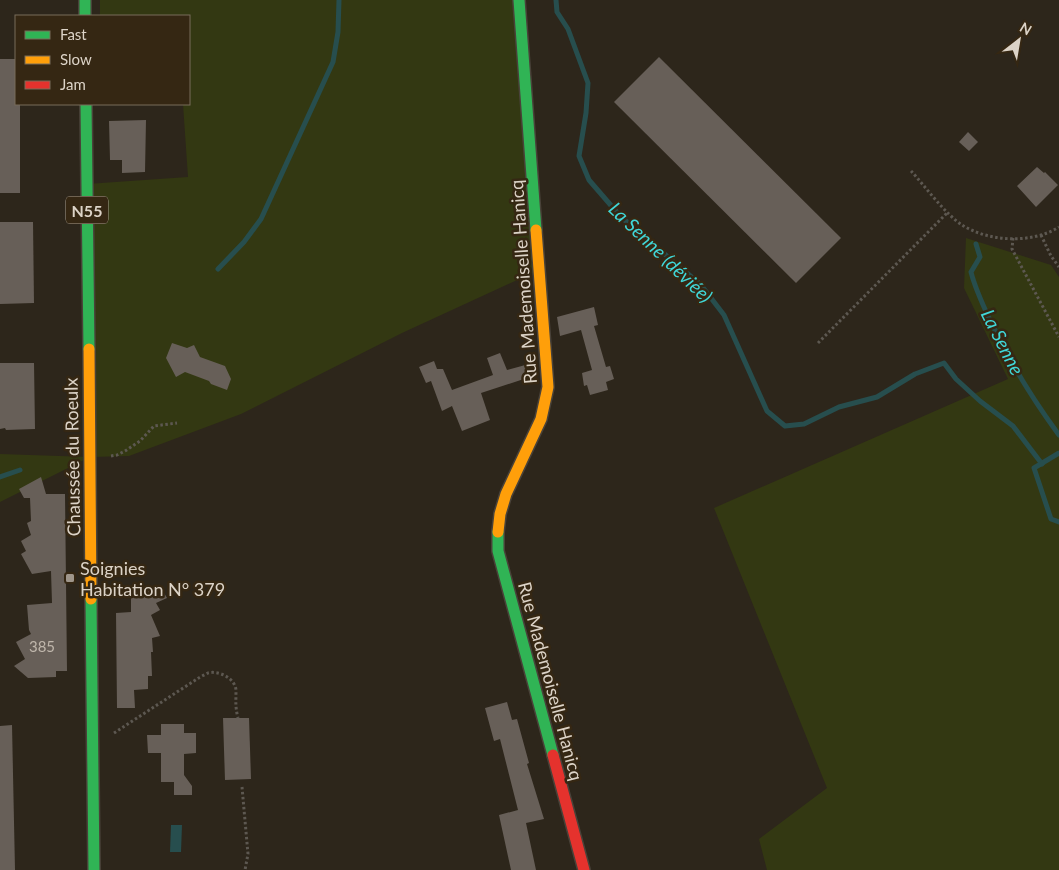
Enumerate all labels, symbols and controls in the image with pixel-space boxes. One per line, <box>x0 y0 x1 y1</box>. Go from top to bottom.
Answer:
legend <box>15 15 190 105</box>
north arrow <box>994 15 1044 65</box>
text: N <box>1017 18 1035 38</box>
text: Fast <box>60 25 87 43</box>
text: Slow <box>60 50 92 68</box>
text: Jam <box>60 75 86 93</box>
street label: Rue Mademoiselle Hanicq <box>505 179 541 385</box>
road number: N55 <box>66 196 108 224</box>
water label: La Senne (déviée) <box>605 197 718 307</box>
water label: La Senne <box>977 305 1029 379</box>
street label: Chaussée du Roeulx <box>60 377 84 537</box>
place label: Soignies Habitation N° 379 <box>80 557 225 600</box>
marker: Soignies Habitation N° 379 <box>64 572 76 584</box>
street label: Rue Mademoiselle Hanicq <box>514 579 588 783</box>
house number: 385 <box>29 637 55 655</box>

